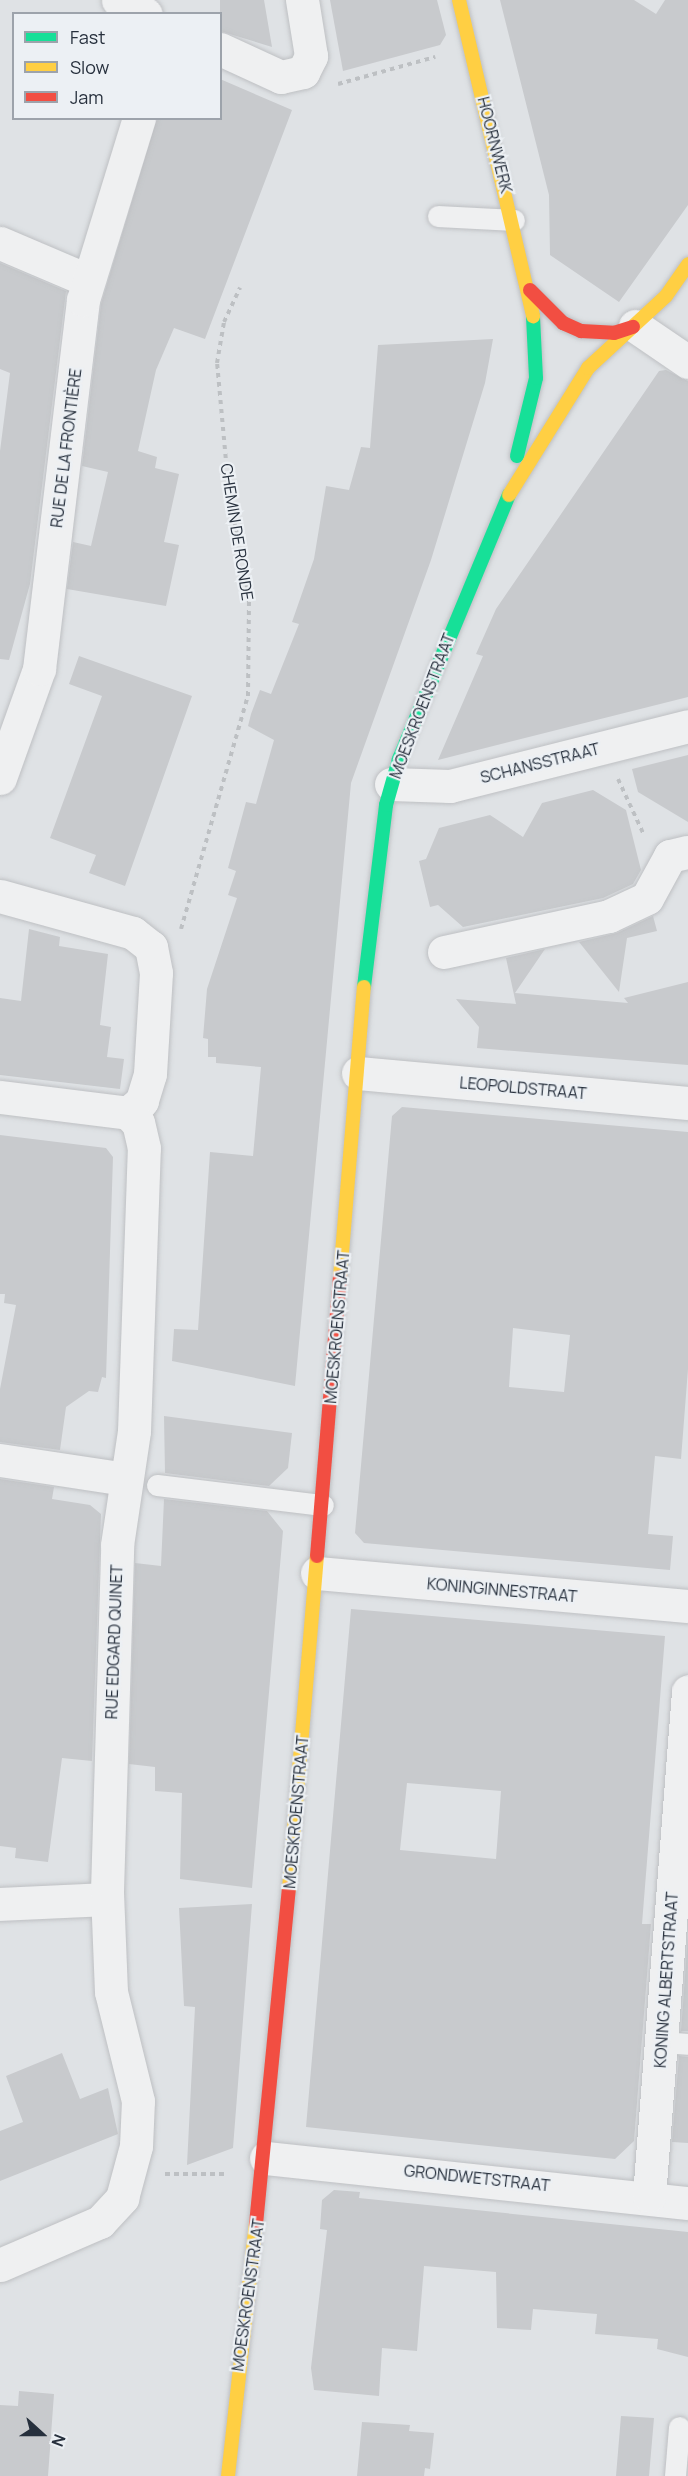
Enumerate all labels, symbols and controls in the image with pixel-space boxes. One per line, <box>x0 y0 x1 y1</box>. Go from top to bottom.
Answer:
legend <box>12 12 222 120</box>
text: Fast <box>70 25 105 49</box>
text: Slow <box>70 55 109 79</box>
text: Jam <box>70 85 104 109</box>
street label: HOORNWERK <box>474 95 516 195</box>
street label: RUE DE LA FRONTIÈRE <box>47 367 85 529</box>
street label: CHEMIN DE RONDE <box>217 462 257 602</box>
street label: MOESKROENSTRAAT <box>385 631 459 781</box>
street label: SCHANSSTRAAT <box>478 739 602 787</box>
street label: LEOPOLDSTRAAT <box>459 1073 587 1103</box>
street label: MOESKROENSTRAAT <box>321 1250 353 1404</box>
street label: RUE EDGARD QUINET <box>102 1564 126 1720</box>
street label: KONINGINNESTRAAT <box>426 1574 578 1606</box>
street label: MOESKROENSTRAAT <box>280 1735 312 1889</box>
street label: KONING ALBERTSTRAAT <box>650 1891 682 2069</box>
street label: GRONDWETSTRAAT <box>403 2161 551 2195</box>
street label: MOESKROENSTRAAT <box>228 2218 268 2372</box>
north arrow <box>12 2404 72 2464</box>
text: N <box>46 2431 71 2450</box>

